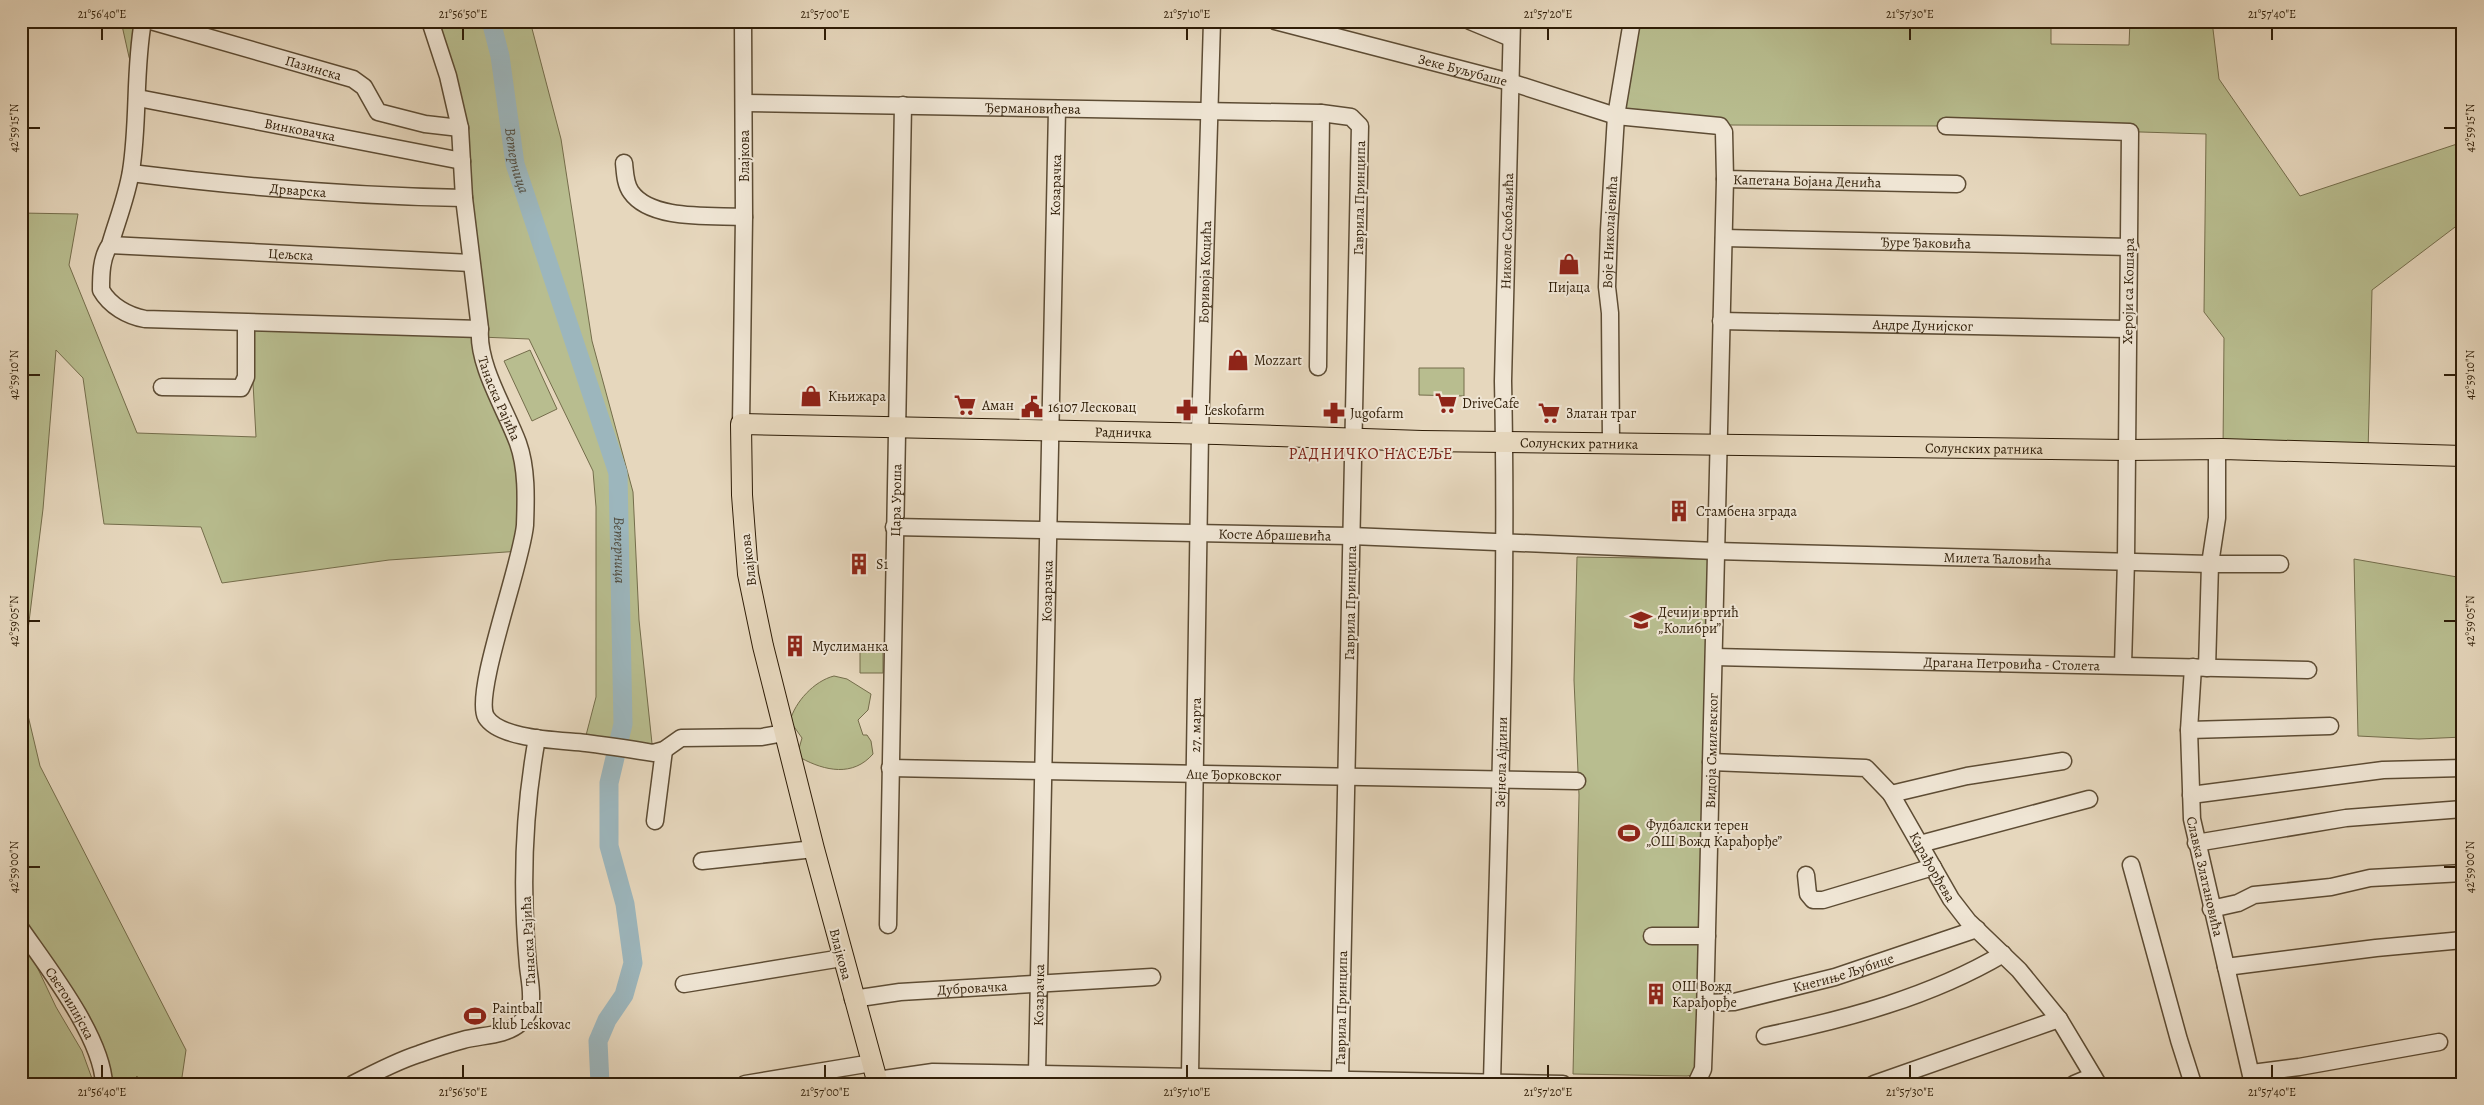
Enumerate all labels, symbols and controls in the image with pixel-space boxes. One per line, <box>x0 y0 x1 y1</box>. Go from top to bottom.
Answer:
text: 21°56'40"E <box>78 6 126 22</box>
text: 21°56'50"E <box>439 6 487 22</box>
text: 21°57'00"E <box>800 6 850 22</box>
text: 21°57'10"E <box>1164 6 1210 22</box>
text: 21°57'20"E <box>1524 6 1572 22</box>
text: 21°57'30"E <box>1886 6 1934 22</box>
text: 21°57'40"E <box>2248 6 2296 22</box>
street label: Зеке Буљубаше <box>1416 50 1509 91</box>
street label: Пазинска <box>283 51 344 85</box>
street label: Ђермановићева <box>985 98 1082 119</box>
text: 42°59'15"N <box>6 103 22 152</box>
text: 42°59'15"N <box>2462 103 2478 152</box>
street label: Винковачка <box>263 114 338 146</box>
water label: Ветерница <box>500 126 534 196</box>
street label: Влајкова <box>735 129 754 182</box>
street label: Гаврила Принципа <box>1349 140 1370 256</box>
street label: Козарачка <box>1046 153 1066 216</box>
street label: Капетана Бојана Денића <box>1733 170 1882 192</box>
street label: Николе Скобаљића <box>1496 172 1518 290</box>
street label: Воје Николајевића <box>1598 175 1622 289</box>
street label: Дрварска <box>269 179 327 202</box>
street label: Боривоја Коцића <box>1194 220 1216 324</box>
street label: Ђуре Ђаковића <box>1881 232 1972 253</box>
street label: Хероји са Кошара <box>2118 237 2139 344</box>
street label: Цељска <box>268 244 314 265</box>
shop icon: Пијаца <box>1556 251 1582 277</box>
place label: Пијаца <box>1548 278 1591 297</box>
street label: Андре Дунијског <box>1871 315 1974 336</box>
shop icon: Mozzart <box>1225 347 1251 373</box>
text: 42°59'10"N <box>6 350 22 400</box>
text: 42°59'10"N <box>2462 350 2478 400</box>
place label: Mozzart <box>1254 351 1302 370</box>
street label: Танаска Рајића <box>473 354 525 444</box>
shop icon: Књижара <box>798 383 824 409</box>
place label: Књижара <box>828 387 886 406</box>
supermarket icon: DriveCafe <box>1433 390 1459 416</box>
supermarket icon: Аман <box>952 392 978 418</box>
public building icon: 16107 Лесковац <box>1019 394 1045 420</box>
place label: DriveCafe <box>1462 394 1519 413</box>
place label: Аман <box>981 396 1014 415</box>
pharmacy icon: Leskofarm <box>1174 397 1200 423</box>
place label: 16107 Лесковац <box>1048 398 1137 417</box>
pharmacy icon: Jugofarm <box>1321 400 1347 426</box>
supermarket icon: Златан траг <box>1536 400 1562 426</box>
place label: Leskofarm <box>1204 401 1265 420</box>
place label: Jugofarm <box>1350 404 1404 423</box>
place label: Златан траг <box>1566 404 1636 423</box>
street label: Радничка <box>1094 422 1153 443</box>
street label: Солунских ратника <box>1520 433 1639 454</box>
street label: Солунских ратника <box>1925 438 2044 459</box>
district label: РАДНИЧКО НАСЕЉЕ <box>1289 443 1453 465</box>
street label: Цара Уроша <box>886 463 906 537</box>
building icon: Стамбена зграда <box>1666 498 1692 524</box>
place label: Стамбена зграда <box>1696 502 1797 521</box>
water label: Ветерница <box>609 516 630 584</box>
street label: Косте Абрашевића <box>1218 524 1332 546</box>
street label: Влајкова <box>736 532 761 587</box>
street label: Гаврила Принципа <box>1340 545 1361 661</box>
street label: Милета Ћаловића <box>1944 548 2052 570</box>
building icon: S1 <box>846 551 872 577</box>
place label: S1 <box>876 555 888 574</box>
street label: Козарачка <box>1037 559 1058 622</box>
text: 42°59'05"N <box>6 595 22 647</box>
text: 42°59'05"N <box>2462 595 2478 647</box>
place label: Дечији вртић „Колибри” <box>1658 603 1739 638</box>
school or university icon: Дечији вртић „Колибри” <box>1628 607 1654 633</box>
building icon: Муслиманка <box>782 633 808 659</box>
place label: Муслиманка <box>812 637 889 656</box>
street label: Драгана Петровића - Столета <box>1923 653 2101 675</box>
street label: Видоја Смилевског <box>1701 693 1723 809</box>
street label: 27. марта <box>1186 697 1206 753</box>
street label: Зејнела Ајдини <box>1491 716 1512 808</box>
street label: Аце Ђорковског <box>1185 765 1282 785</box>
street label: Славка Златановића <box>2182 814 2228 939</box>
place label: Фудбалски терен „ОШ Вожд Карађорђе” <box>1646 816 1783 851</box>
sports icon: Фудбалски терен „ОШ Вожд Карађорђе” <box>1616 820 1642 846</box>
street label: Карађорђева <box>1905 828 1960 906</box>
text: 42°59'00"N <box>6 840 22 893</box>
text: 42°59'00"N <box>2462 840 2478 893</box>
street label: Танаска Рајића <box>517 895 540 986</box>
street label: Влајкова <box>825 926 857 982</box>
street label: Кнегиње Љубице <box>1791 949 1896 997</box>
street label: Гаврила Принципа <box>1331 950 1352 1066</box>
street label: Светоилијска <box>41 963 99 1043</box>
street label: Козарачка <box>1029 963 1049 1026</box>
street label: Дубровачка <box>937 977 1009 1000</box>
place label: ОШ Вожд Карађорђе <box>1672 977 1737 1012</box>
building icon: ОШ Вожд Карађорђе <box>1643 981 1669 1007</box>
place label: Paintball klub Leskovac <box>492 999 571 1034</box>
sports icon: Paintball klub Leskovac <box>462 1003 488 1029</box>
text: 21°56'40"E <box>78 1084 126 1100</box>
text: 21°56'50"E <box>439 1084 487 1100</box>
text: 21°57'00"E <box>800 1084 850 1100</box>
text: 21°57'10"E <box>1164 1084 1210 1100</box>
text: 21°57'20"E <box>1524 1084 1572 1100</box>
text: 21°57'30"E <box>1886 1084 1934 1100</box>
text: 21°57'40"E <box>2248 1084 2296 1100</box>

